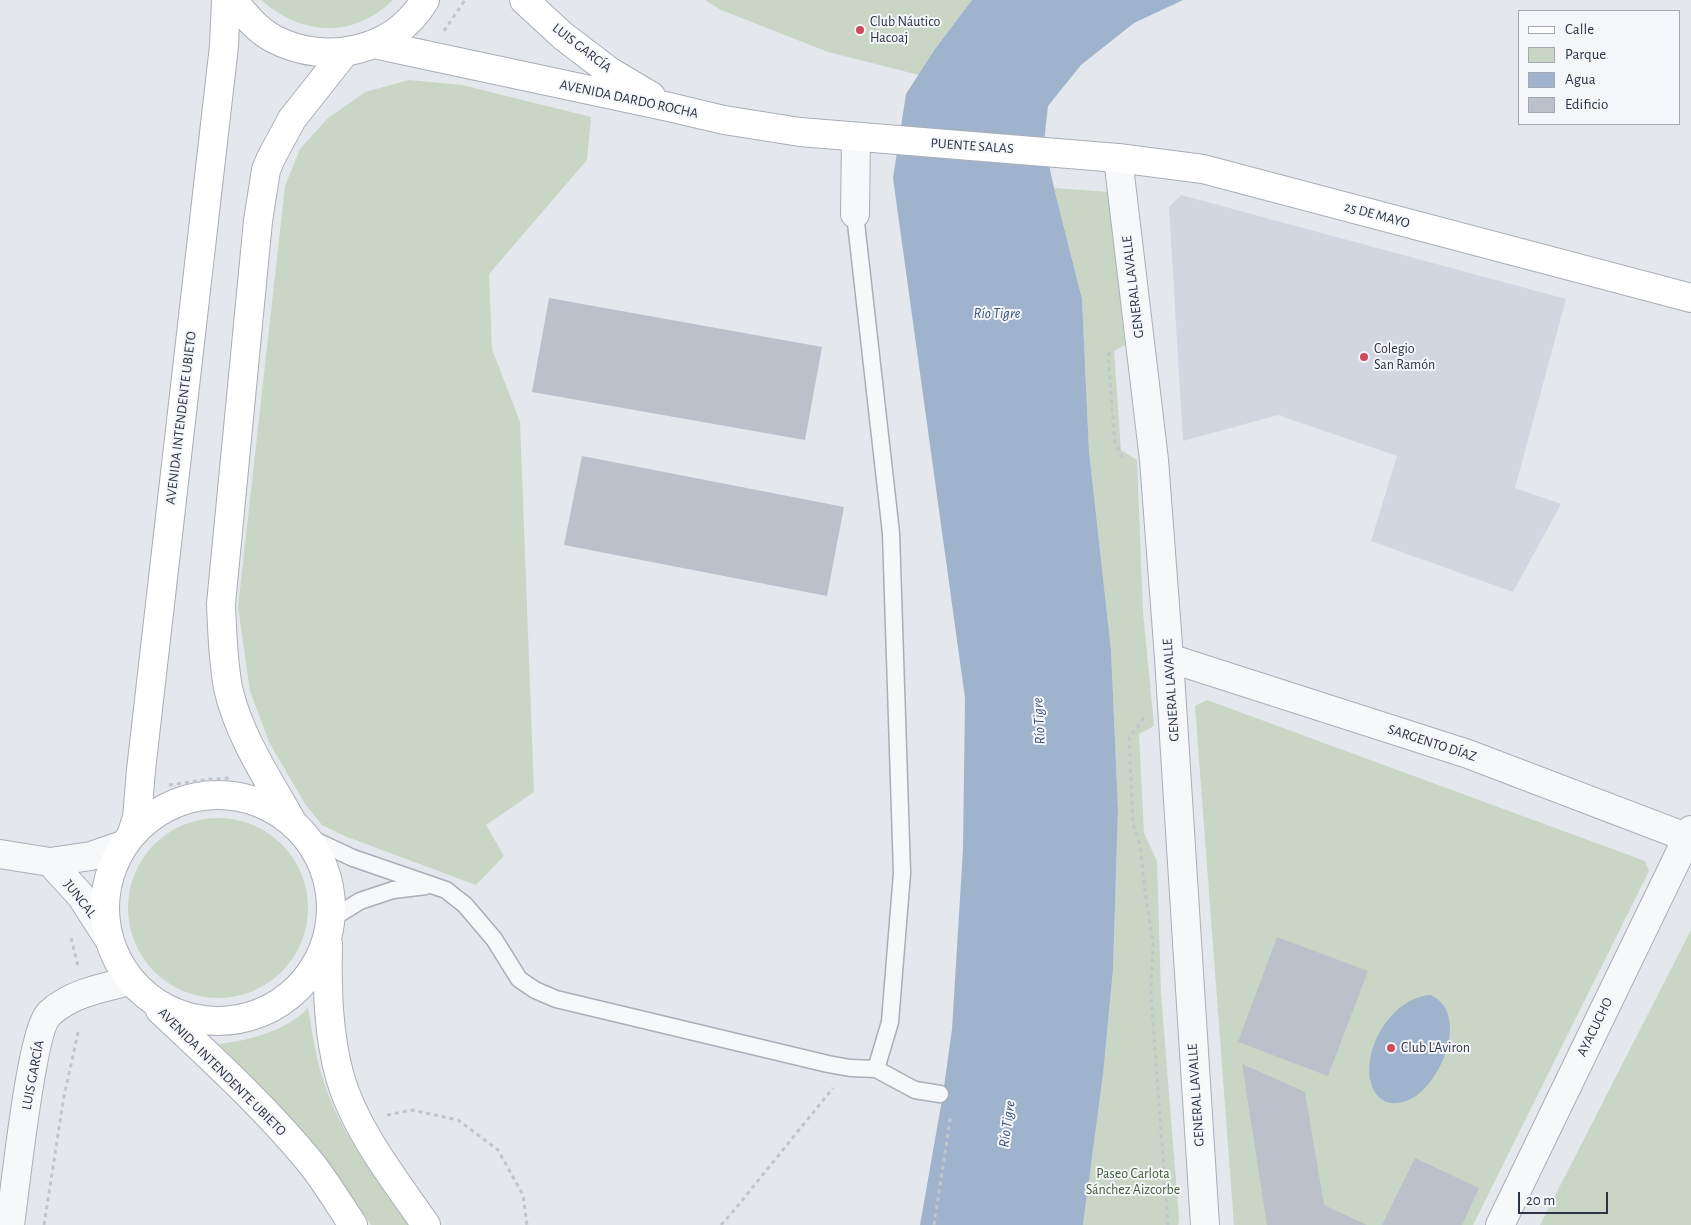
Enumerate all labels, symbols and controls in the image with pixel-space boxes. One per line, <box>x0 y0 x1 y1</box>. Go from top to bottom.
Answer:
legend <box>1518 10 1681 125</box>
place label: Club Náutico Hacoaj <box>870 14 940 46</box>
street label: LUIS GARCÍA <box>549 20 615 76</box>
text: Calle <box>1565 22 1594 37</box>
marker: Club Náutico Hacoaj <box>854 24 866 36</box>
text: Parque <box>1565 47 1606 62</box>
text: Agua <box>1565 72 1596 87</box>
street label: AVENIDA DARDO ROCHA <box>558 76 700 122</box>
text: Edificio <box>1565 97 1608 112</box>
street label: PUENTE SALAS <box>930 135 1014 157</box>
street label: 25 DE MAYO <box>1343 198 1411 232</box>
street label: GENERAL LAVALLE <box>1118 235 1148 339</box>
water label: Río Tigre <box>974 304 1020 322</box>
street label: AVENIDA INTENDENTE UBIETO <box>162 330 200 506</box>
place label: Colegio San Ramón <box>1374 341 1435 374</box>
marker: Colegio San Ramón <box>1358 351 1370 363</box>
street label: GENERAL LAVALLE <box>1159 638 1183 742</box>
water label: Río Tigre <box>1029 697 1049 745</box>
street label: SARGENTO DÍAZ <box>1385 721 1479 765</box>
street label: JUNCAL <box>60 877 100 921</box>
street label: AYACUCHO <box>1574 995 1616 1059</box>
street label: AVENIDA INTENDENTE UBIETO <box>154 1004 290 1140</box>
street label: LUIS GARCÍA <box>18 1039 48 1111</box>
place label: Club L'Aviron <box>1401 1040 1470 1056</box>
marker: Club L'Aviron <box>1385 1042 1397 1054</box>
street label: GENERAL LAVALLE <box>1184 1043 1208 1147</box>
water label: Río Tigre <box>995 1099 1019 1149</box>
park label: Paseo Carlota Sánchez Aizcorbe <box>1086 1166 1180 1198</box>
scale bar <box>1521 1182 1611 1214</box>
text: 20 m <box>1526 1193 1555 1208</box>

